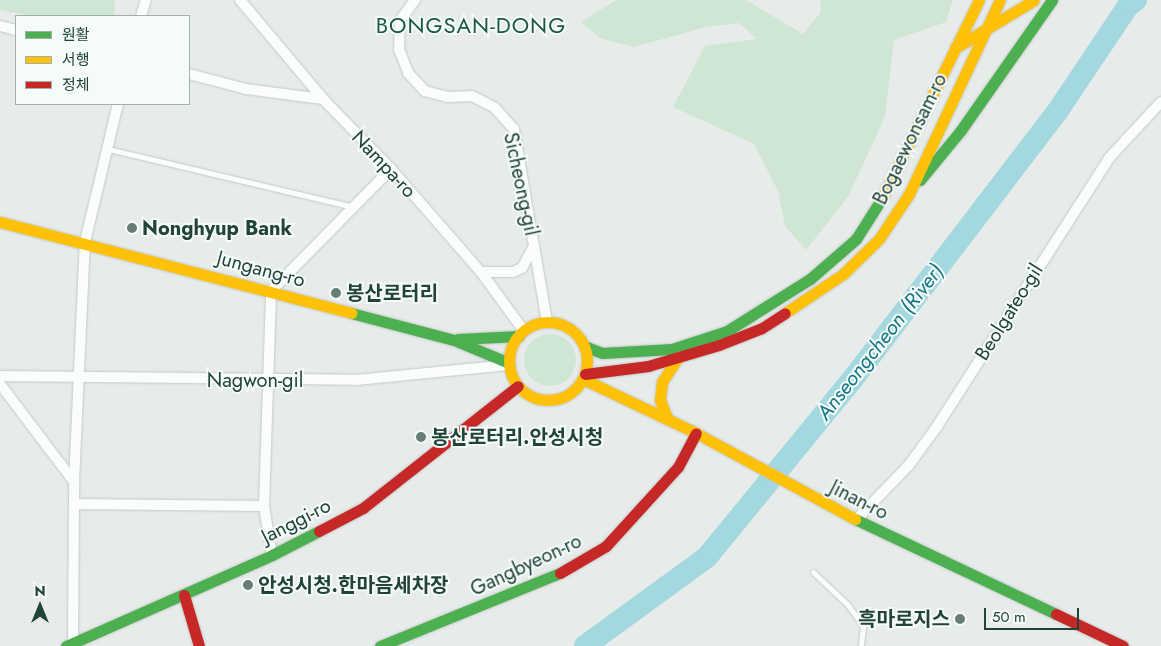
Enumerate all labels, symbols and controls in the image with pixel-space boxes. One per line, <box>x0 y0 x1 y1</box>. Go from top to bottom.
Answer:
district label: BONGSAN-DONG <box>374 13 568 39</box>
legend <box>15 15 190 105</box>
text: 원활 <box>62 24 90 46</box>
text: 서행 <box>62 49 90 71</box>
street label: Bogaewonsam-ro <box>868 70 952 208</box>
text: 정체 <box>62 74 90 96</box>
street label: Nampa-ro <box>347 125 421 203</box>
street label: Sicheong-gil <box>498 130 544 238</box>
place label: Nonghyup Bank <box>142 216 292 240</box>
marker: Nonghyup Bank <box>126 222 138 234</box>
street label: Jungang-ro <box>214 246 308 292</box>
water label: Anseongcheon (River) <box>811 259 949 425</box>
street label: Beolgateo-gil <box>970 259 1048 365</box>
place label: 봉산로터리 <box>346 281 438 305</box>
marker: 봉산로터리 <box>330 287 342 299</box>
street label: Nagwon-gil <box>207 368 303 392</box>
place label: 봉산로터리.안성시청 <box>431 425 603 449</box>
marker: 봉산로터리.안성시청 <box>415 431 427 443</box>
street label: Jinan-ro <box>826 475 892 525</box>
street label: Janggi-ro <box>257 493 335 549</box>
street label: Gangbyeon-ro <box>467 529 585 601</box>
place label: 안성시청.한마음세차장 <box>258 573 448 597</box>
marker: 안성시청.한마음세차장 <box>242 579 254 591</box>
north arrow <box>15 581 65 631</box>
text: N <box>34 581 46 601</box>
scale bar <box>986 598 1081 630</box>
text: 50 m <box>992 606 1026 628</box>
place label: 흑마로지스 <box>858 607 950 631</box>
marker: 흑마로지스 <box>954 613 966 625</box>

